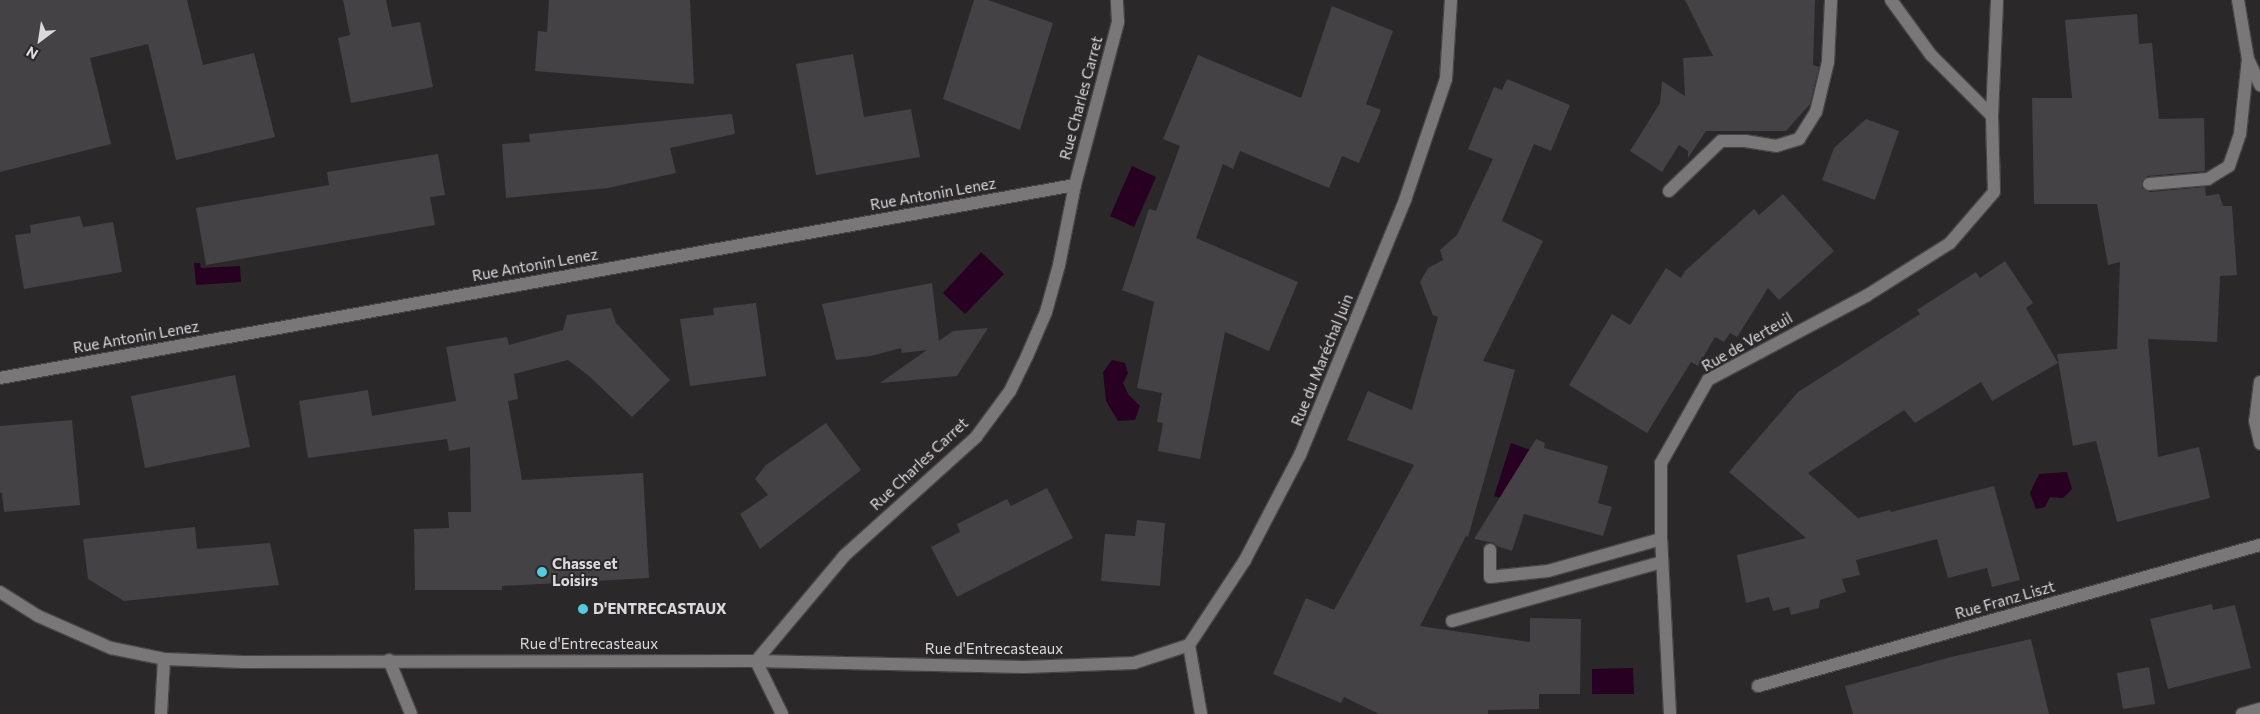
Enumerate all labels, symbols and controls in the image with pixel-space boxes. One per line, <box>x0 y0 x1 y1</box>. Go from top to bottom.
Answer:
north arrow <box>15 15 65 65</box>
street label: Rue Charles Carret <box>1056 34 1106 162</box>
text: N <box>23 43 41 63</box>
street label: Rue Antonin Lenez <box>869 174 997 214</box>
street label: Rue Antonin Lenez <box>471 245 599 285</box>
street label: Rue du Maréchal Juin <box>1287 292 1357 428</box>
street label: Rue de Verteuil <box>1698 309 1796 375</box>
street label: Rue Antonin Lenez <box>72 317 200 357</box>
street label: Rue Charles Carret <box>866 414 972 514</box>
place label: Chasse et Loisirs <box>552 554 618 589</box>
marker: Chasse et Loisirs <box>536 566 548 578</box>
street label: Rue Franz Liszt <box>1953 577 2057 623</box>
place label: D'ENTRECASTAUX <box>593 600 727 618</box>
marker: D'ENTRECASTAUX <box>577 603 589 615</box>
street label: Rue d'Entrecasteaux <box>520 635 658 653</box>
street label: Rue d'Entrecasteaux <box>925 640 1063 658</box>

